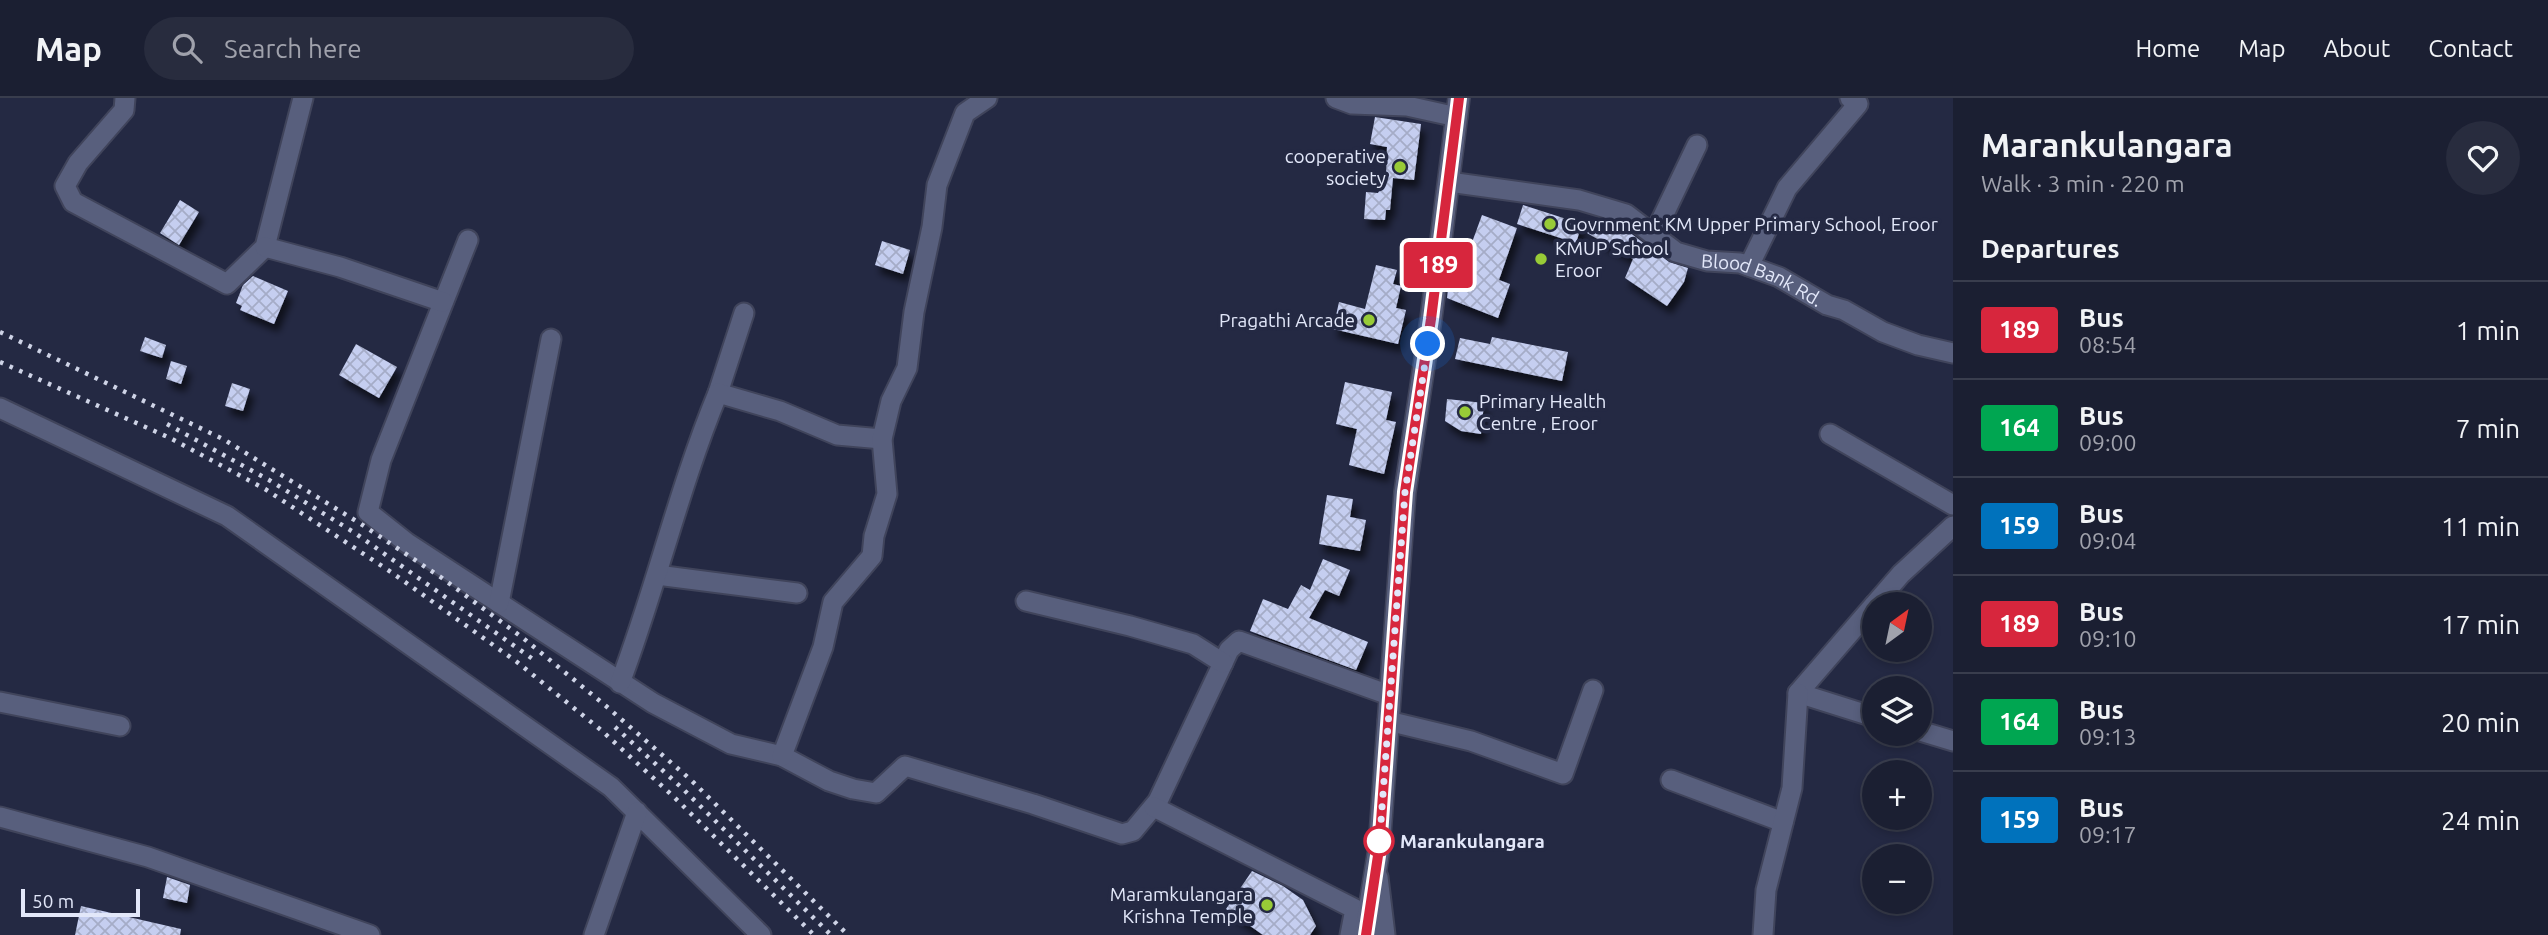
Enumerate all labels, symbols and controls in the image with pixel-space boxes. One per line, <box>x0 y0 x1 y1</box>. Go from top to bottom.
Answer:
search box <box>144 17 634 80</box>
icon: search <box>168 29 206 67</box>
text: Map <box>35 30 102 67</box>
text: Search here <box>224 34 362 63</box>
text: Home <box>2135 35 2200 62</box>
text: Map <box>2238 35 2285 62</box>
text: About <box>2323 35 2390 62</box>
text: Contact <box>2428 35 2513 62</box>
button: heart <box>2446 121 2520 195</box>
text: Marankulangara <box>1981 126 2233 163</box>
place label: cooperative society <box>1285 145 1386 189</box>
marker: cooperative society <box>1392 159 1408 175</box>
text: Walk · 3 min · 220 m <box>1981 171 2185 196</box>
place label: Govrnment KM Upper Primary School, Eroor <box>1564 213 1938 235</box>
marker: Govrnment KM Upper Primary School, Eroor <box>1542 216 1558 232</box>
text: Departures <box>1981 234 2119 263</box>
place label: KMUP School Eroor <box>1555 237 1669 281</box>
line badge: 189 <box>1398 242 1478 288</box>
street label: Blood Bank Rd. <box>1700 250 1827 311</box>
text: 189 <box>1418 251 1458 278</box>
marker: KMUP School Eroor <box>1533 251 1549 267</box>
text: Bus <box>2079 303 2124 332</box>
place label: Pragathi Arcade <box>1219 309 1355 331</box>
marker: Pragathi Arcade <box>1361 312 1377 328</box>
text: 189 <box>1999 316 2040 343</box>
text: 1 min <box>2456 316 2520 345</box>
your location <box>1410 326 1445 361</box>
text: 08:54 <box>2079 332 2137 357</box>
place label: Primary Health Centre , Eroor <box>1479 390 1606 434</box>
text: Bus <box>2079 401 2124 430</box>
marker: Primary Health Centre , Eroor <box>1457 404 1473 420</box>
text: 164 <box>1999 414 2040 441</box>
text: 7 min <box>2456 414 2520 443</box>
text: 09:00 <box>2079 430 2137 455</box>
text: Bus <box>2079 499 2124 528</box>
text: 159 <box>1999 512 2040 539</box>
text: 11 min <box>2441 512 2520 541</box>
text: 09:04 <box>2079 528 2137 553</box>
north arrow <box>1862 592 1932 662</box>
map controls <box>1862 592 1932 914</box>
text: Bus <box>2079 597 2124 626</box>
text: 189 <box>1999 610 2040 637</box>
text: 17 min <box>2441 610 2520 639</box>
text: 09:10 <box>2079 626 2137 651</box>
button: layers <box>1862 676 1932 746</box>
text: Bus <box>2079 695 2124 724</box>
text: 164 <box>1999 708 2040 735</box>
text: 20 min <box>2441 708 2520 737</box>
text: 09:13 <box>2079 724 2137 749</box>
button: + <box>1862 760 1932 830</box>
text: Bus <box>2079 793 2124 822</box>
text: 159 <box>1999 806 2040 833</box>
text: 24 min <box>2441 806 2520 835</box>
text: 09:17 <box>2079 822 2137 847</box>
marker: Marankulangara <box>1364 826 1394 856</box>
place label: Marankulangara <box>1400 830 1545 852</box>
button: − <box>1862 844 1932 914</box>
place label: Maramkulangara Krishna Temple <box>1110 883 1253 927</box>
scale bar <box>21 886 140 918</box>
text: 50 m <box>32 890 74 912</box>
marker: Maramkulangara Krishna Temple <box>1259 897 1275 913</box>

